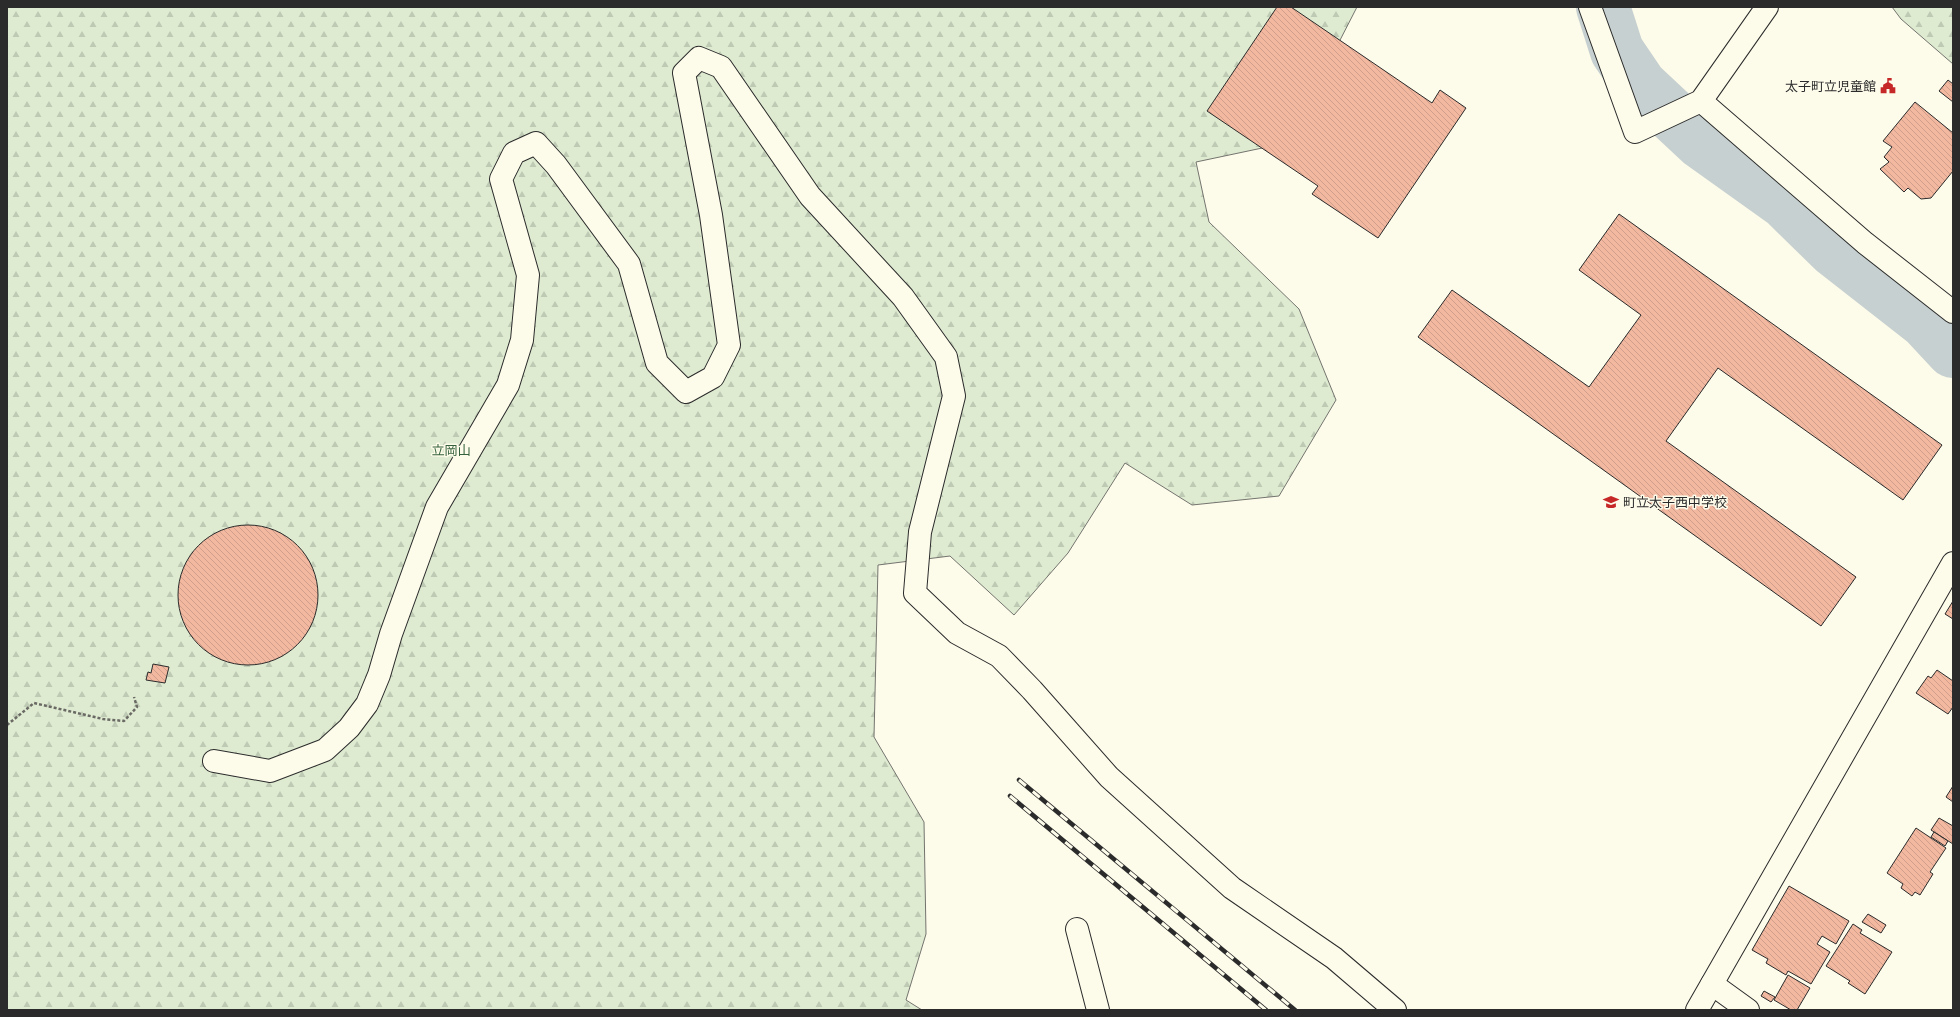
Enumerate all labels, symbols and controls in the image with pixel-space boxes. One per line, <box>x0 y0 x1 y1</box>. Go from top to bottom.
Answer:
public building icon: 太子町立児童館 <box>1879 77 1897 95</box>
place label: 太子町立児童館 <box>1785 78 1876 94</box>
park label: 立岡山 <box>431 442 471 458</box>
school or university icon: 町立太子西中学校 <box>1602 493 1620 511</box>
place label: 町立太子西中学校 <box>1623 494 1727 510</box>

